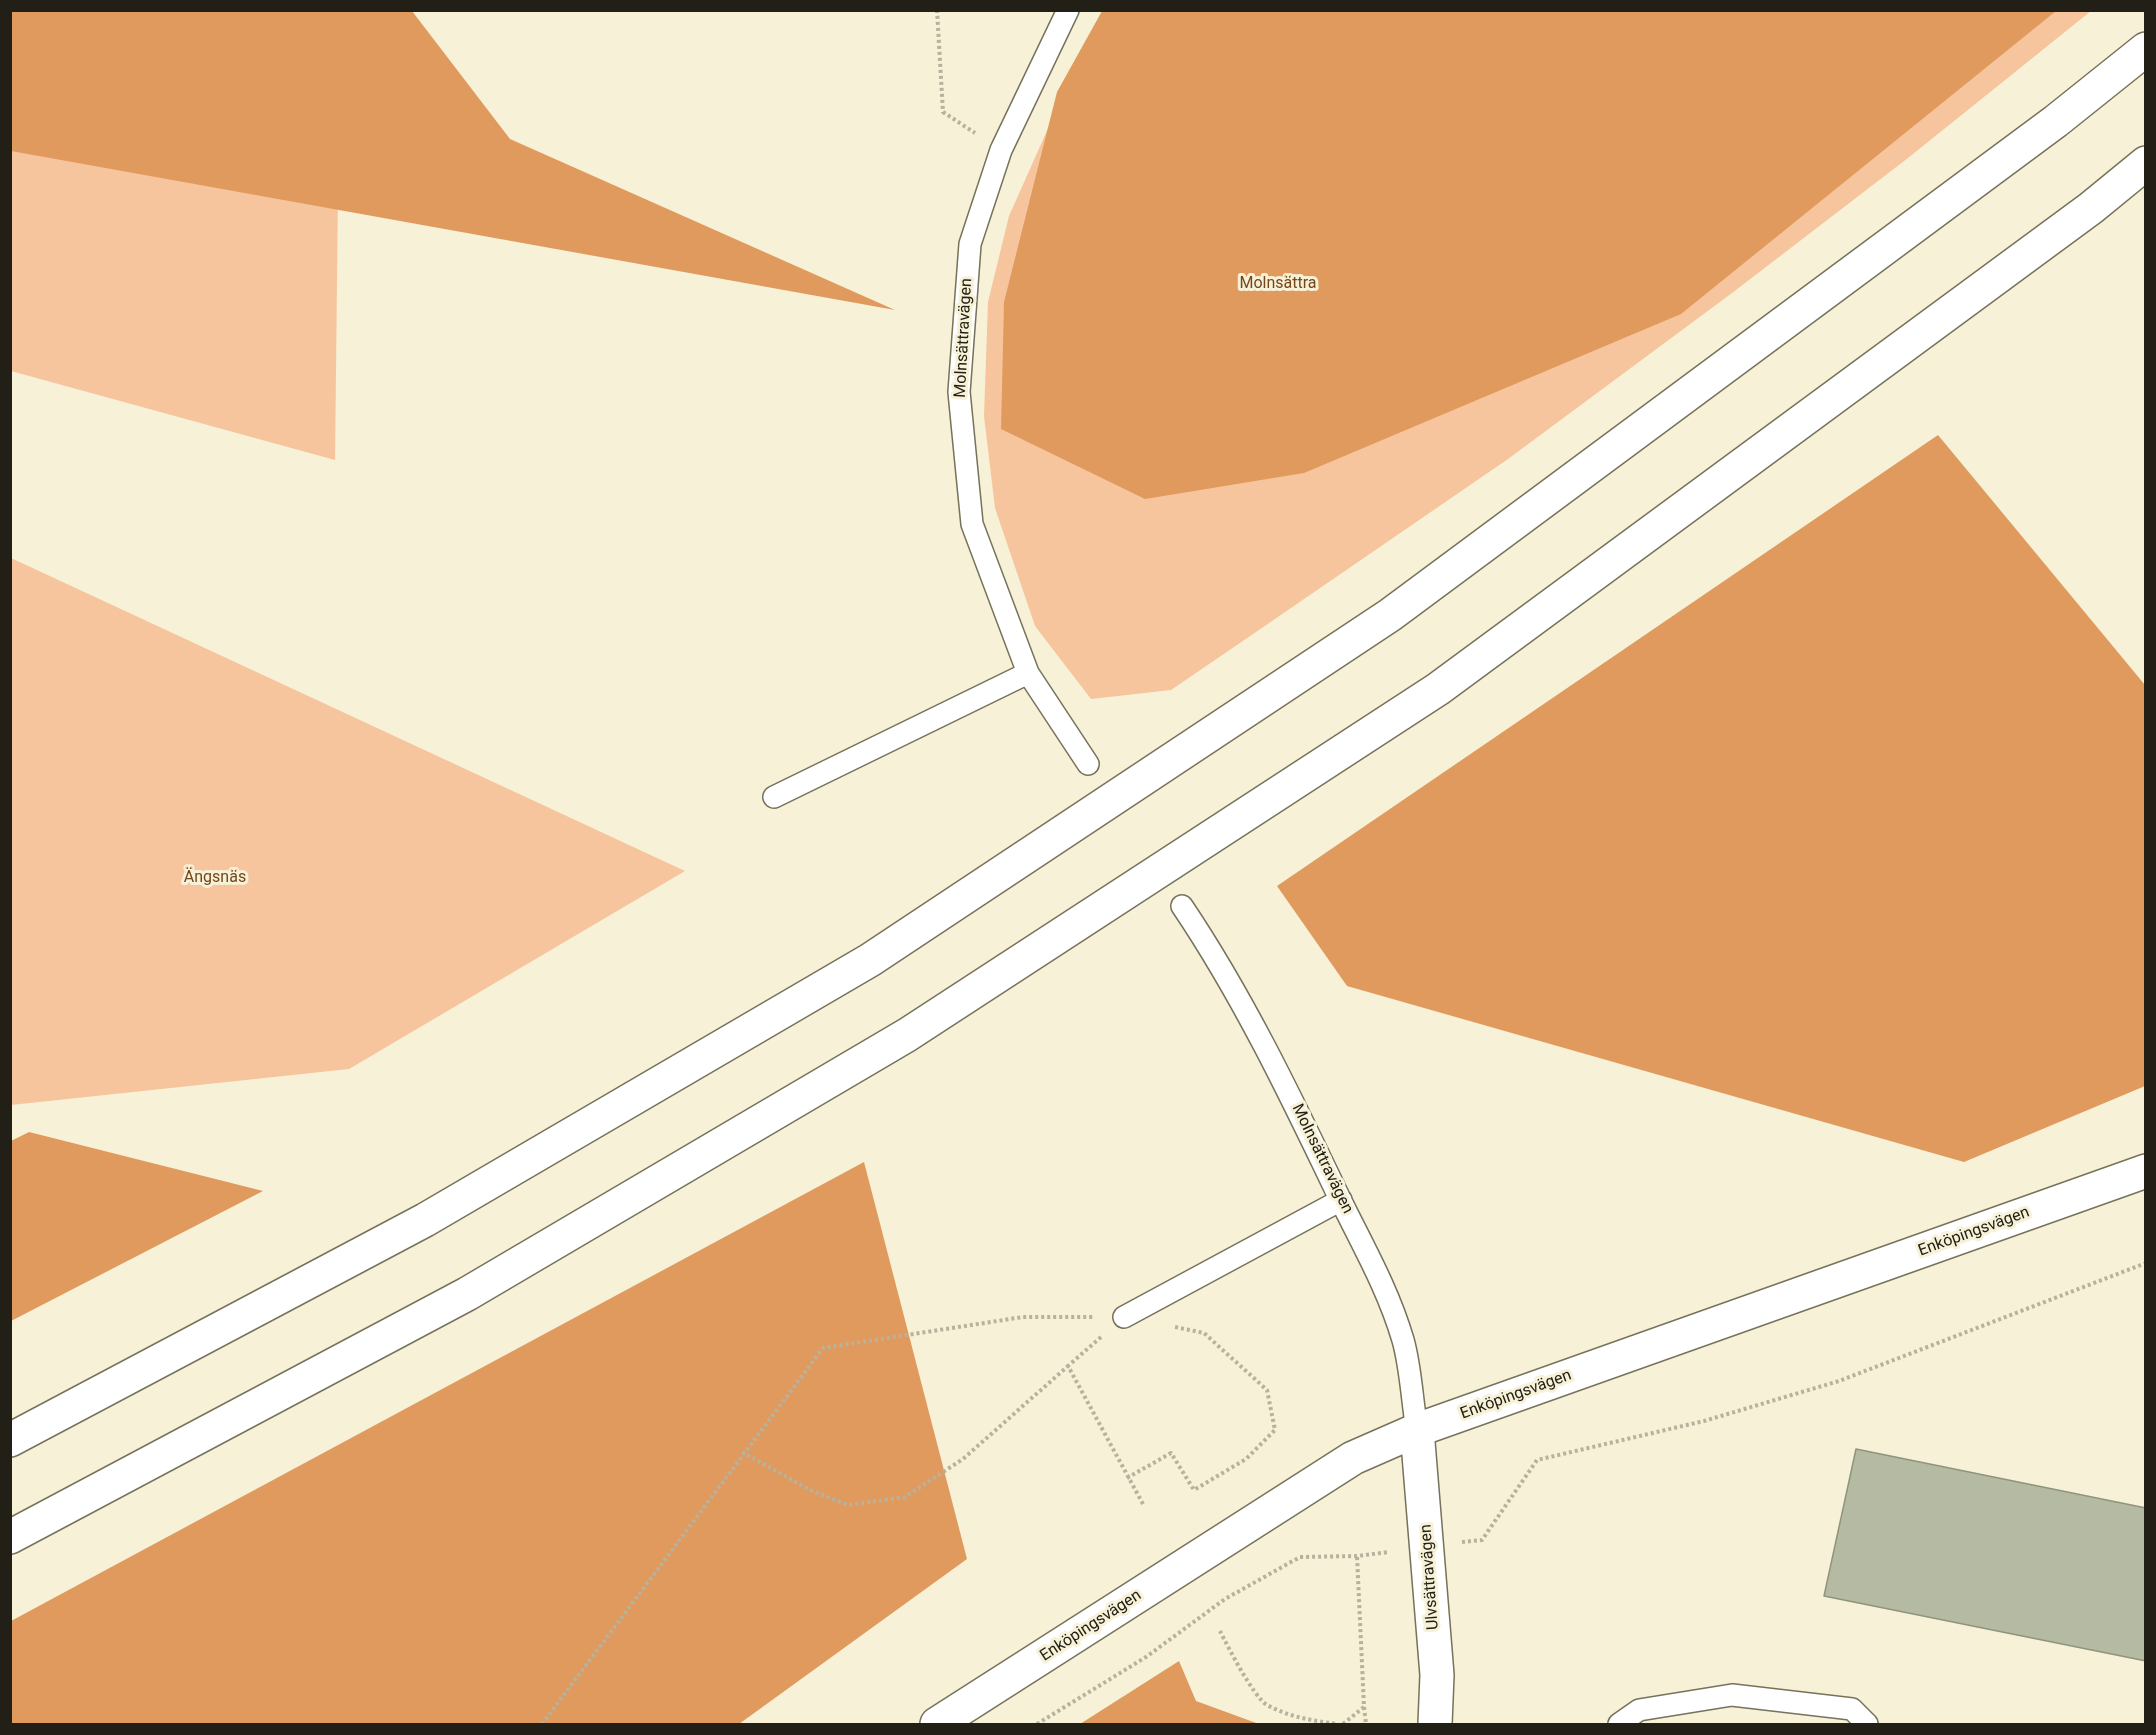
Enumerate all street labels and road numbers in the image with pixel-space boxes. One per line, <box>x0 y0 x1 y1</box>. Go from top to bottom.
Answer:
street label: Molnsättravägen <box>951 278 977 398</box>
street label: Molnsättravägen <box>1287 1101 1357 1217</box>
street label: Enköpingsvägen <box>1916 1203 2032 1261</box>
street label: Enköpingsvägen <box>1458 1366 1574 1424</box>
street label: Ulvsättravägen <box>1417 1524 1443 1630</box>
street label: Enköpingsvägen <box>1037 1586 1145 1666</box>

